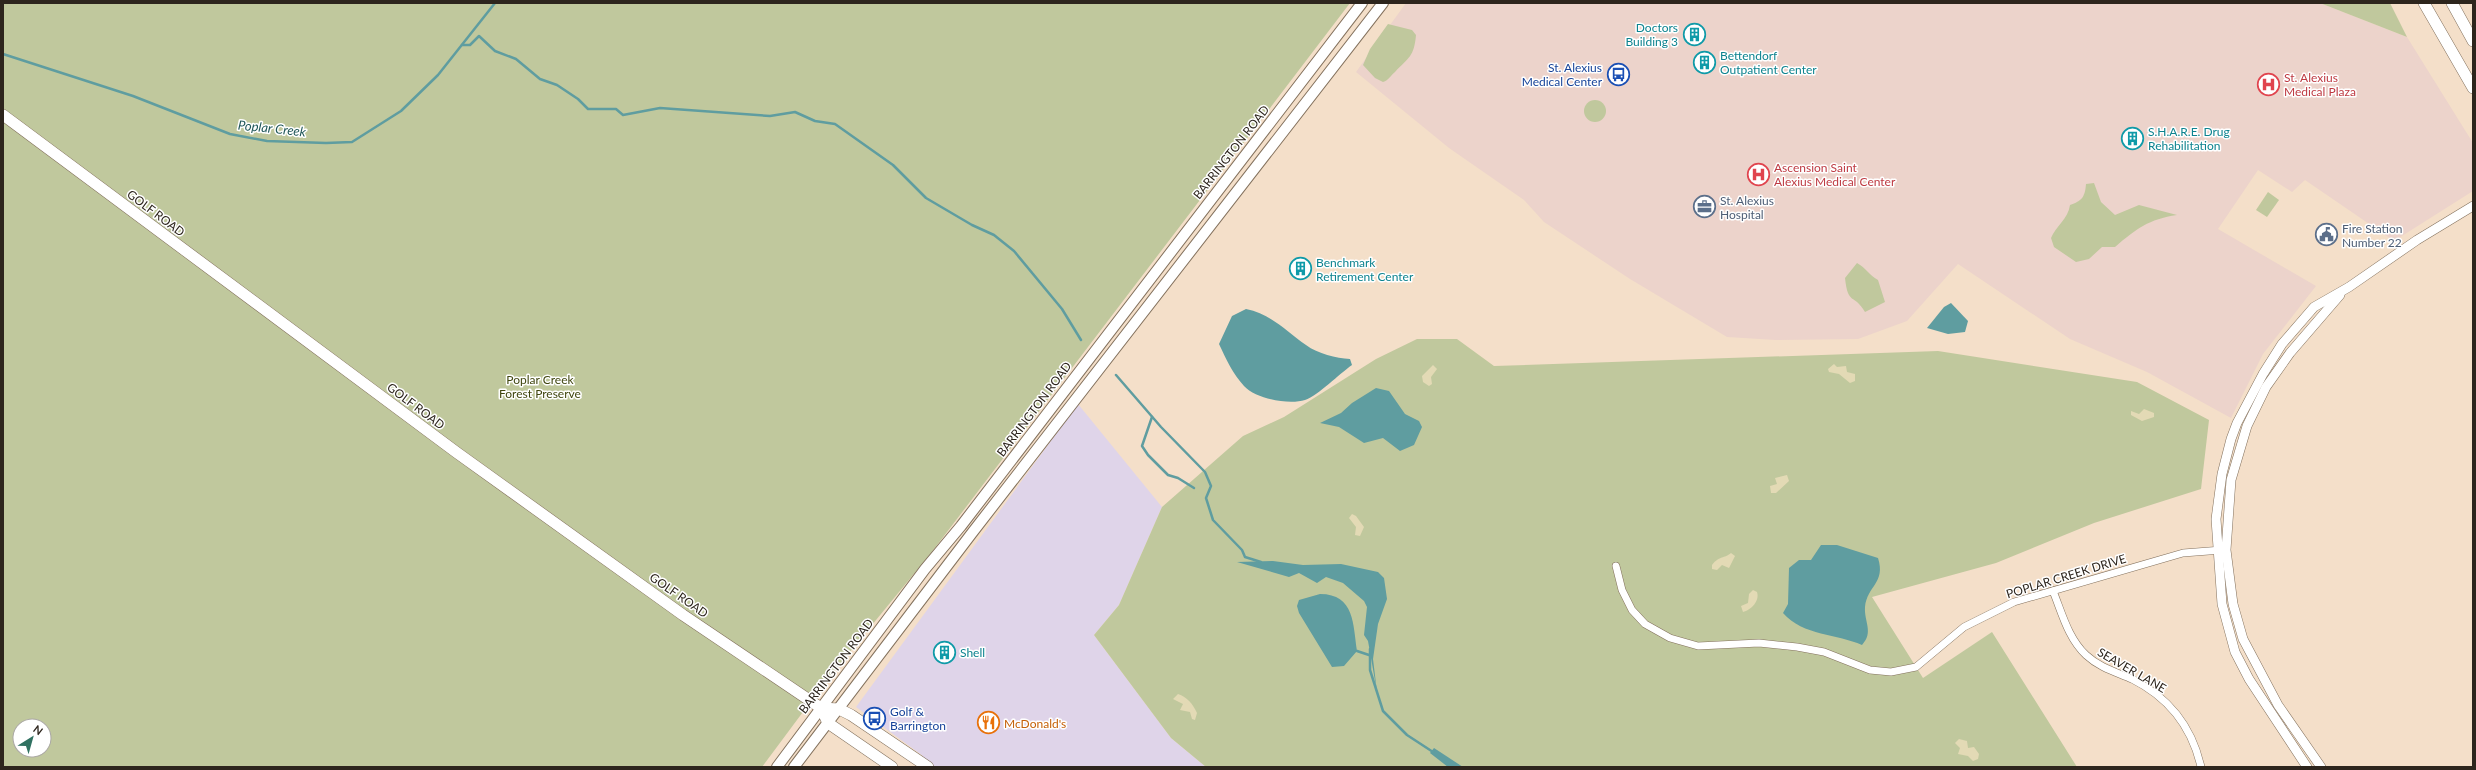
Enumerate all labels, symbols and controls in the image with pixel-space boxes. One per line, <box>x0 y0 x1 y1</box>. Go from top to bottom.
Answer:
place label: Doctors Building 3 <box>1625 20 1678 49</box>
building icon: Doctors Building 3 <box>1681 21 1707 47</box>
place label: Bettendorf Outpatient Center <box>1720 48 1817 77</box>
building icon: Bettendorf Outpatient Center <box>1691 49 1717 75</box>
place label: St. Alexius Medical Center <box>1522 60 1603 89</box>
bus stop icon: St. Alexius Medical Center <box>1605 61 1631 87</box>
place label: St. Alexius Medical Plaza <box>2284 70 2356 99</box>
hospital icon: St. Alexius Medical Plaza <box>2255 71 2281 97</box>
street label: BARRINGTON ROAD <box>1190 102 1272 202</box>
water label: Poplar Creek <box>237 116 308 140</box>
place label: S.H.A.R.E. Drug Rehabilitation <box>2148 124 2230 153</box>
building icon: S.H.A.R.E. Drug Rehabilitation <box>2120 125 2146 151</box>
place label: Ascension Saint Alexius Medical Center <box>1774 160 1896 189</box>
hospital icon: Ascension Saint Alexius Medical Center <box>1745 161 1771 187</box>
street label: GOLF ROAD <box>124 186 188 240</box>
place label: St. Alexius Hospital <box>1720 193 1774 222</box>
office icon: St. Alexius Hospital <box>1692 194 1718 220</box>
place label: Fire Station Number 22 <box>2342 221 2403 250</box>
public building icon: Fire Station Number 22 <box>2314 222 2340 248</box>
place label: Benchmark Retirement Center <box>1316 255 1414 284</box>
building icon: Benchmark Retirement Center <box>1287 256 1313 282</box>
street label: BARRINGTON ROAD <box>994 359 1074 459</box>
park label: Poplar Creek Forest Preserve <box>499 372 581 401</box>
street label: GOLF ROAD <box>384 379 448 433</box>
street label: POPLAR CREEK DRIVE <box>2004 551 2128 601</box>
street label: GOLF ROAD <box>647 569 711 621</box>
street label: BARRINGTON ROAD <box>796 616 876 716</box>
building icon: Shell <box>932 639 958 665</box>
street label: SEAVER LANE <box>2095 644 2169 696</box>
place label: Shell <box>960 645 985 660</box>
place label: Golf & Barrington <box>890 704 946 733</box>
bus stop icon: Golf & Barrington <box>862 705 888 731</box>
restaurant icon: McDonald's <box>976 710 1002 736</box>
place label: McDonald's <box>1004 716 1066 731</box>
north arrow <box>12 718 52 758</box>
text: N <box>31 722 46 737</box>

